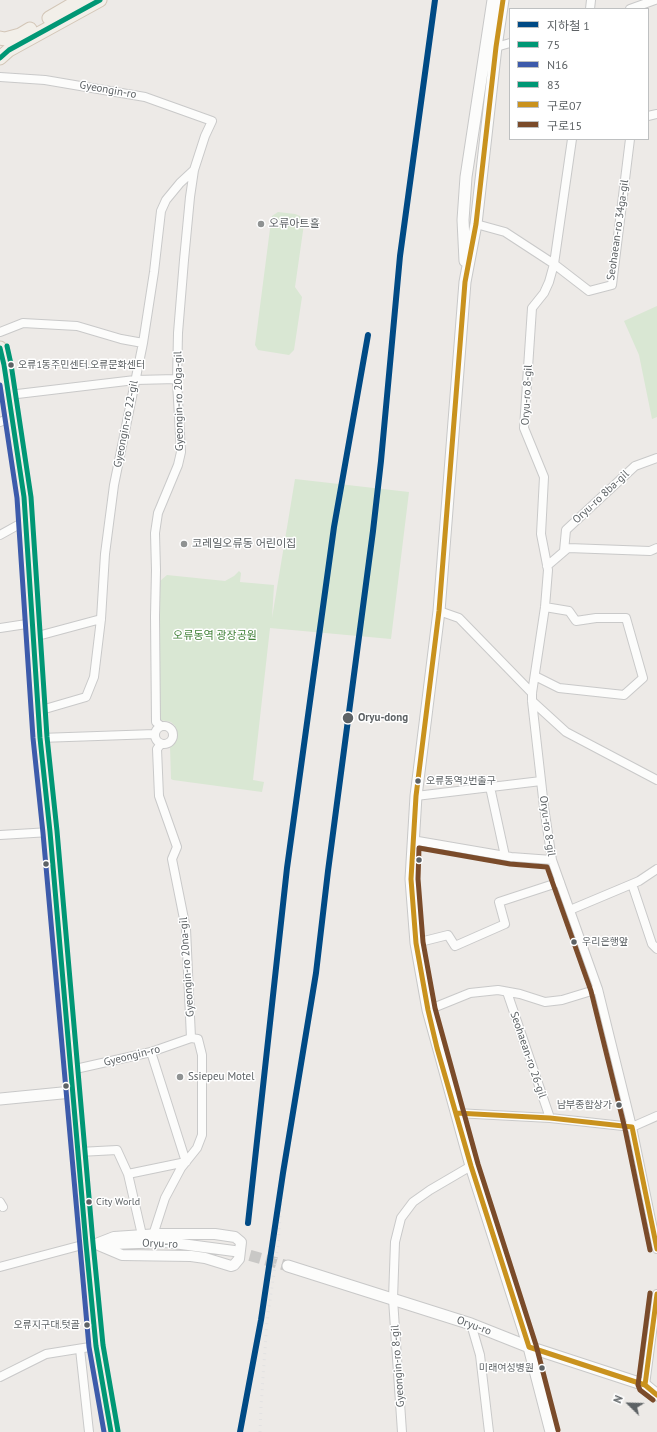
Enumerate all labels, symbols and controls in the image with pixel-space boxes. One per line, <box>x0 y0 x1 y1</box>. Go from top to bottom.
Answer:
legend <box>509 8 649 140</box>
text: 지하철 1 <box>547 18 590 33</box>
text: 75 <box>547 37 560 52</box>
text: N16 <box>547 57 568 72</box>
text: 83 <box>547 77 560 92</box>
street label: Gyeongin-ro <box>78 79 138 101</box>
text: 구로07 <box>547 98 582 113</box>
text: 구로15 <box>547 118 582 133</box>
street label: Seohaean-ro 34ga-gil <box>604 179 632 281</box>
place label: 오류아트홀 <box>269 217 320 231</box>
marker: 오류아트홀 <box>256 219 266 229</box>
street label: Gyeongin-ro 20ga-gil <box>172 351 186 451</box>
place label: 오류1동주민센터.오류문화센터 <box>18 359 145 371</box>
marker: 오류1동주민센터.오류문화센터 <box>6 360 16 370</box>
street label: Oryu-ro 8-gil <box>519 364 535 426</box>
street label: Gyeongin-ro 22-gil <box>111 379 141 469</box>
street label: Oryu-ro 8ba-gil <box>570 468 632 526</box>
place label: 코레일오류동 어린이집 <box>192 537 296 551</box>
marker: 코레일오류동 어린이집 <box>179 539 189 549</box>
park label: 오류동역 광장공원 <box>173 629 257 643</box>
marker: Oryu-dong <box>341 711 355 725</box>
place label: Oryu-dong <box>358 711 408 725</box>
place label: 오류동역2번출구 <box>426 775 496 787</box>
marker: 오류동역2번출구 <box>413 776 423 786</box>
street label: Oryu-ro 8-gil <box>536 795 558 857</box>
unlabelled marker <box>414 855 424 865</box>
unlabelled marker <box>41 859 51 869</box>
street label: Gyeongin-ro 20na-gil <box>177 917 197 1017</box>
place label: 우리은행앞 <box>582 936 628 948</box>
marker: 우리은행앞 <box>569 937 579 947</box>
street label: Seohaean-ro 26-gil <box>507 1010 549 1100</box>
street label: Gyeongin-ro <box>102 1043 162 1069</box>
place label: Ssiepeu Motel <box>188 1070 254 1084</box>
marker: Ssiepeu Motel <box>175 1072 185 1082</box>
unlabelled marker <box>61 1081 71 1091</box>
place label: 남부종합상가 <box>557 1099 612 1111</box>
marker: 남부종합상가 <box>614 1100 624 1110</box>
place label: City World <box>96 1196 140 1208</box>
marker: City World <box>84 1197 94 1207</box>
street label: Oryu-ro <box>142 1237 178 1251</box>
street label: Oryu-ro <box>455 1314 493 1338</box>
place label: 오류지구대.텃골 <box>13 1319 80 1331</box>
marker: 오류지구대.텃골 <box>82 1320 92 1330</box>
street label: Gyeongin-ro 8-gil <box>389 1324 407 1408</box>
place label: 미래여성병원 <box>479 1362 534 1374</box>
marker: 미래여성병원 <box>537 1363 547 1373</box>
north arrow <box>609 1384 649 1424</box>
text: N <box>610 1393 626 1405</box>

